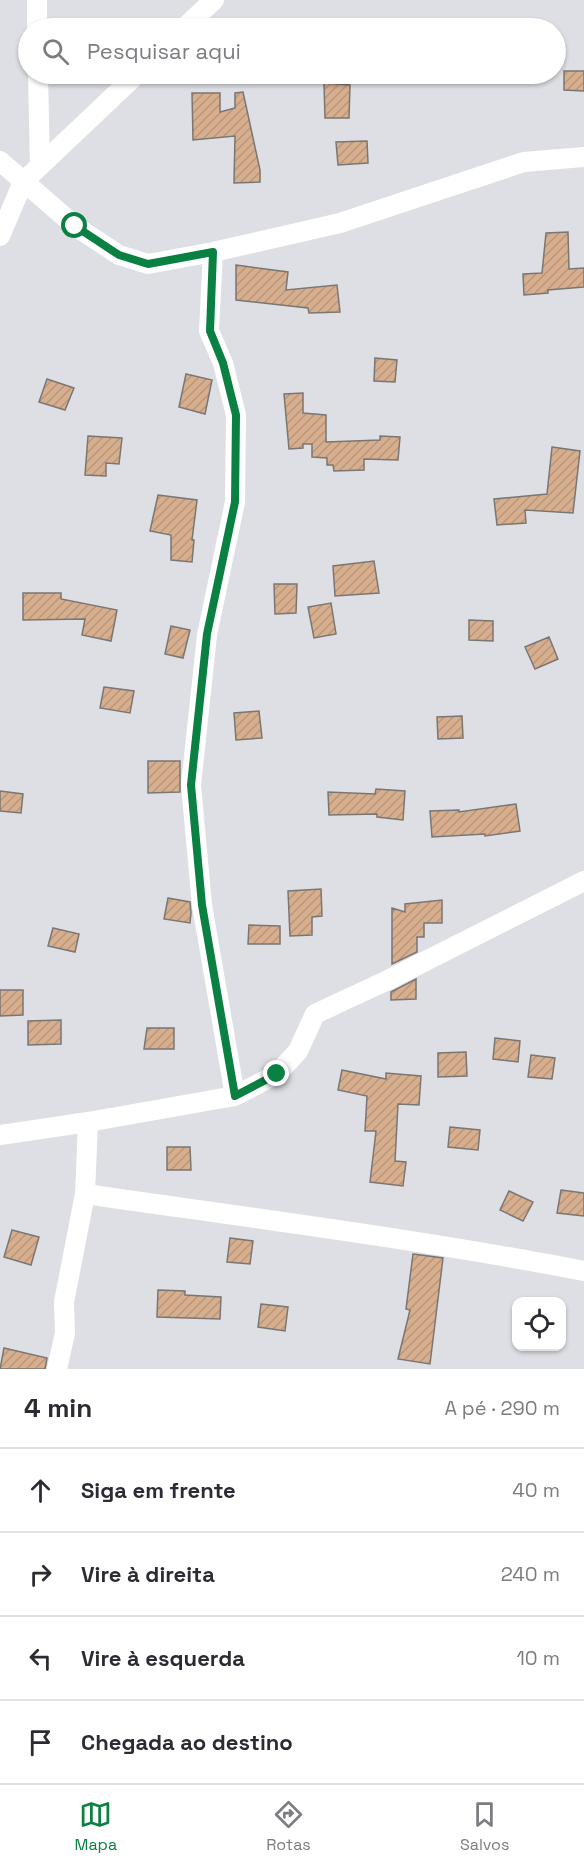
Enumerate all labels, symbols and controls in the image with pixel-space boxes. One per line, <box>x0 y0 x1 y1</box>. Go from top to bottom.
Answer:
search box <box>18 18 566 84</box>
icon: search <box>39 35 72 68</box>
text: Pesquisar aqui <box>87 37 241 65</box>
route start <box>61 212 87 238</box>
route end <box>263 1060 289 1086</box>
map controls <box>512 1297 566 1351</box>
button: locate <box>512 1297 566 1351</box>
text: 4 min <box>24 1391 92 1425</box>
text: A pé · 290 m <box>444 1395 560 1421</box>
icon: ahead <box>24 1474 57 1507</box>
text: Siga em frente <box>81 1476 236 1504</box>
text: 40 m <box>512 1477 560 1503</box>
icon: right <box>24 1558 57 1591</box>
text: Vire à direita <box>81 1560 215 1588</box>
text: 240 m <box>501 1561 560 1587</box>
icon: left <box>24 1642 57 1675</box>
text: Vire à esquerda <box>81 1644 245 1672</box>
text: 10 m <box>516 1645 560 1671</box>
icon: arrive <box>24 1726 57 1759</box>
text: Chegada ao destino <box>81 1728 293 1756</box>
tab: Mapa <box>75 1798 117 1855</box>
tab: Rotas <box>266 1798 311 1855</box>
tab: Salvos <box>460 1798 509 1855</box>

